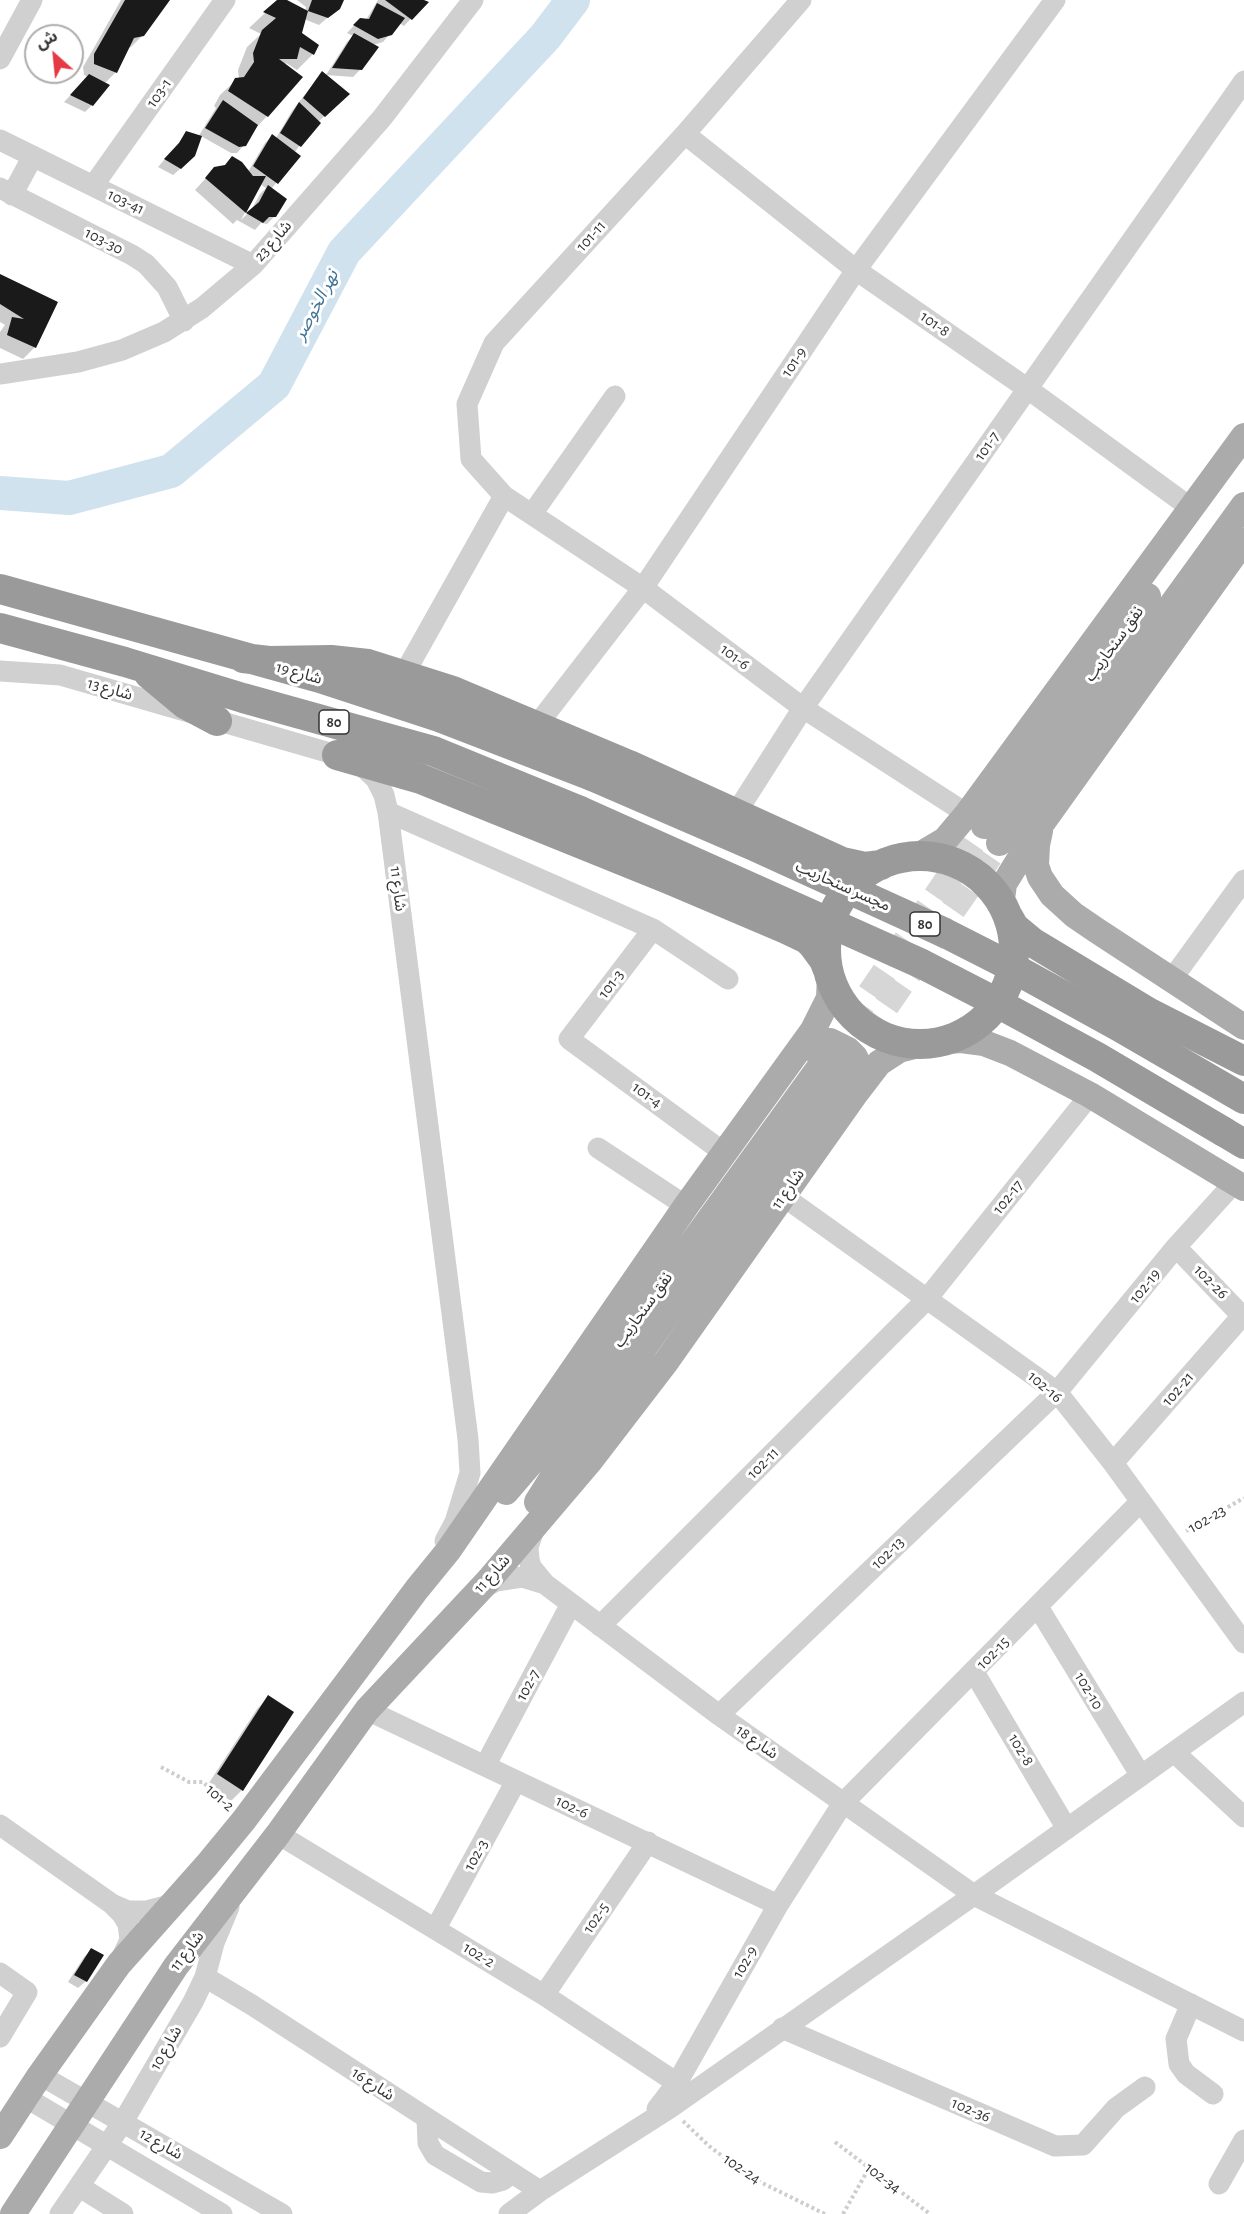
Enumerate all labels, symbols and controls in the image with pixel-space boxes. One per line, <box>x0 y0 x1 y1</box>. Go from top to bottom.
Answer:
north arrow <box>24 24 84 84</box>
text: ش <box>33 28 60 52</box>
street label: 103-1 <box>142 75 176 111</box>
street label: 103-41 <box>104 185 148 219</box>
street label: 101-11 <box>572 216 610 256</box>
street label: شارع 23 <box>250 217 296 265</box>
street label: 103-30 <box>82 223 126 259</box>
water label: نهر الخوصر <box>289 266 343 344</box>
street label: 101-8 <box>916 307 954 341</box>
street label: 101-9 <box>777 343 811 381</box>
street label: 101-7 <box>970 428 1004 464</box>
street label: نفق سنحاريب <box>1080 603 1148 685</box>
street label: 101-6 <box>716 640 754 674</box>
street label: شارع 19 <box>274 657 324 689</box>
street label: شارع 13 <box>85 673 135 705</box>
road number: 80 <box>319 710 349 734</box>
street label: مجسر سنحاريب <box>793 857 893 915</box>
street label: شارع 11 <box>386 866 410 912</box>
road number: 80 <box>910 912 940 936</box>
street label: 101-3 <box>594 966 628 1002</box>
street label: 101-4 <box>628 1078 666 1112</box>
street label: شارع 11 <box>767 1165 809 1213</box>
street label: 102-17 <box>988 1176 1028 1218</box>
street label: 102-26 <box>1190 1261 1232 1303</box>
street label: 102-19 <box>1125 1265 1165 1307</box>
street label: نفق سنحاريب <box>609 1269 677 1351</box>
street label: 102-16 <box>1024 1367 1066 1407</box>
street label: 102-21 <box>1158 1368 1198 1410</box>
street label: 102-11 <box>743 1443 783 1483</box>
street label: 102-23 <box>1185 1501 1229 1537</box>
street label: 102-13 <box>868 1533 908 1573</box>
street label: شارع 11 <box>470 1551 514 1597</box>
street label: 102-15 <box>973 1633 1013 1673</box>
street label: 102-7 <box>512 1666 544 1704</box>
street label: 102-10 <box>1070 1669 1108 1713</box>
street label: شارع 18 <box>732 1721 782 1763</box>
street label: 102-8 <box>1004 1731 1038 1769</box>
street label: 101-2 <box>202 1780 238 1816</box>
street label: 102-6 <box>553 1791 591 1823</box>
street label: 102-3 <box>460 1836 492 1874</box>
street label: 102-5 <box>579 1899 613 1937</box>
street label: شارع 11 <box>166 1927 208 1975</box>
street label: 102-2 <box>460 1938 498 1972</box>
street label: 102-9 <box>728 1943 762 1981</box>
street label: شارع 10 <box>146 2023 186 2073</box>
street label: شارع 16 <box>348 2063 398 2105</box>
street label: 102-36 <box>949 2093 993 2127</box>
street label: شارع 12 <box>136 2124 186 2164</box>
street label: 102-24 <box>720 2150 764 2188</box>
street label: 102-34 <box>861 2158 905 2198</box>

